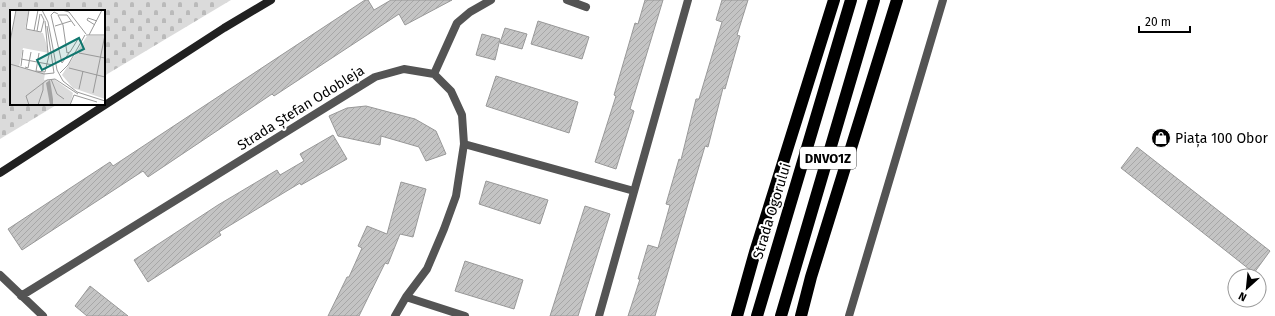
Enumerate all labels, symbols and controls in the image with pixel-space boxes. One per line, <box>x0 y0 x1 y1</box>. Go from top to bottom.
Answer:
scale bar <box>1139 8 1190 34</box>
inset map <box>10 10 105 105</box>
text: 20 m <box>1145 15 1171 29</box>
street label: Strada Ștefan Odobleja <box>234 62 368 155</box>
shop icon: Piața 100 Obor <box>1150 127 1172 149</box>
place label: Piața 100 Obor <box>1175 130 1269 148</box>
road number: DNVO1Z <box>800 147 856 169</box>
street label: Strada Ogorului <box>749 161 795 261</box>
north arrow <box>1227 268 1267 308</box>
text: N <box>1236 289 1249 304</box>

